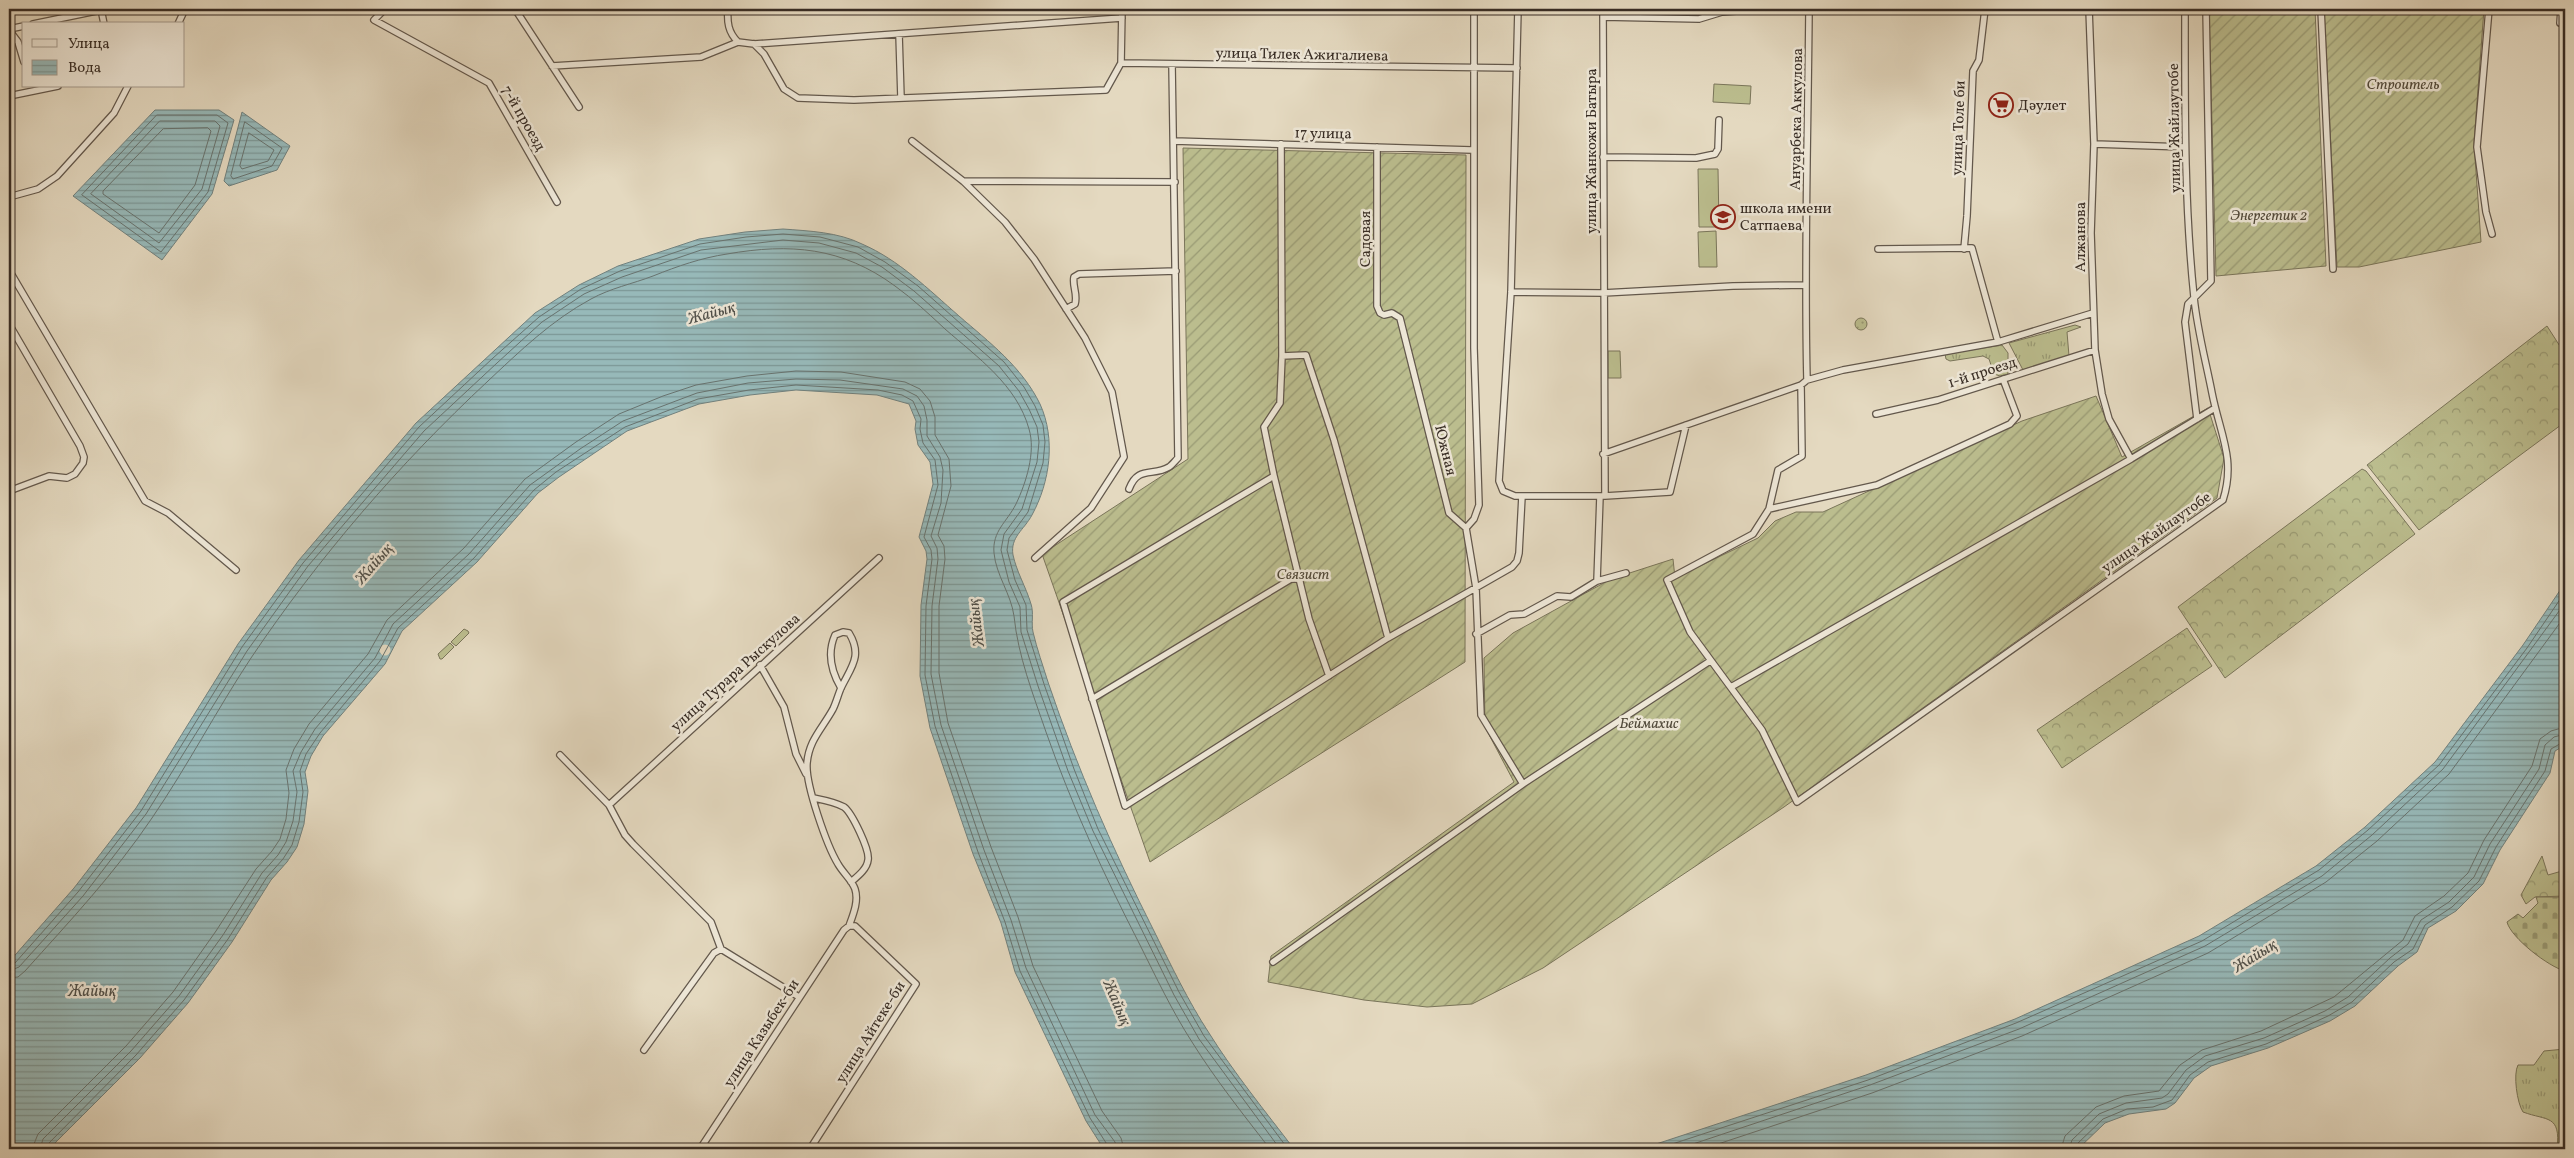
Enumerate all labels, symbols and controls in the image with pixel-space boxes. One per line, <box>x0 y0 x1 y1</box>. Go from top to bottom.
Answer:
legend <box>22 22 185 88</box>
text: Улица <box>68 34 110 55</box>
street label: улица Тилек Ажигалиева <box>1215 43 1389 68</box>
street label: Ануарбека Аккулова <box>1786 48 1809 190</box>
text: Вода <box>68 58 101 79</box>
street label: улица Жайлаутобе <box>2164 63 2187 193</box>
street label: улица Жанкожи Батыра <box>1582 68 1603 234</box>
park label: Строитель <box>2367 75 2439 96</box>
street label: улица Толе би <box>1947 80 1972 176</box>
street label: 7-й проезд <box>495 82 550 156</box>
supermarket icon: Дәулет <box>1988 92 2014 118</box>
place label: Дәулет <box>2018 96 2067 117</box>
street label: 17 улица <box>1294 124 1352 145</box>
place label: школа имени Сатпаева <box>1740 199 1832 237</box>
street label: Алжанова <box>2071 202 2092 272</box>
school or university icon: школа имени Сатпаева <box>1710 204 1736 230</box>
park label: Энергетик 2 <box>2231 206 2307 227</box>
street label: Садовая <box>1356 211 1377 267</box>
water label: Жайық <box>684 297 738 331</box>
street label: 1-й проезд <box>1945 352 2020 394</box>
street label: Южная <box>1428 423 1461 478</box>
street label: улица Жайлаутобе <box>2098 487 2216 579</box>
water label: Жайық <box>350 539 399 590</box>
park label: Связист <box>1277 565 1330 586</box>
water label: Жайық <box>963 597 991 649</box>
street label: улица Турара Рыскулова <box>667 609 805 737</box>
park label: Беймахис <box>1619 714 1679 735</box>
water label: Жайық <box>2228 934 2282 979</box>
water label: Жайық <box>1096 975 1136 1030</box>
street label: улица Казыбек-би <box>719 976 805 1092</box>
street label: улица Айтеке-би <box>831 978 911 1088</box>
water label: Жайық <box>67 981 117 1003</box>

